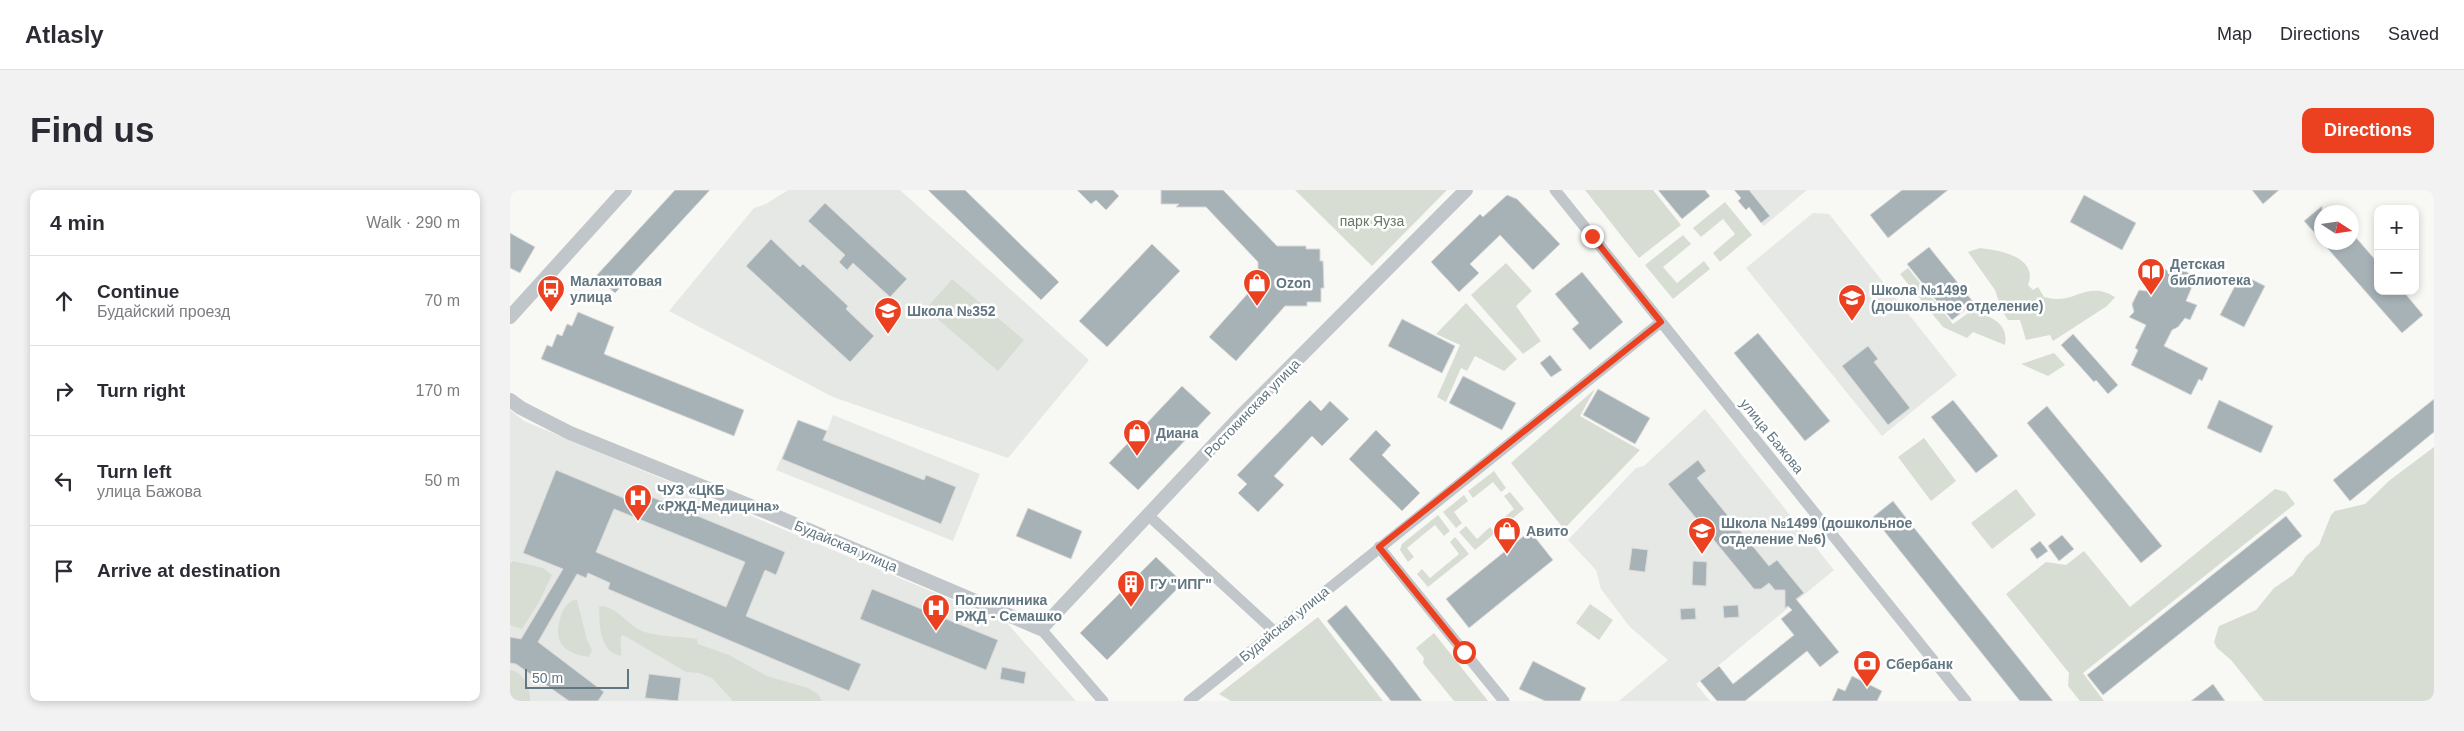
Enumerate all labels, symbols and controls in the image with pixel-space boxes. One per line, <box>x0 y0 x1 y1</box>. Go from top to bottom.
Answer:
text: Atlasly <box>25 21 104 48</box>
text: Map <box>2217 24 2252 44</box>
text: Directions <box>2280 24 2360 44</box>
text: Saved <box>2388 24 2439 44</box>
button: Directions <box>2302 108 2434 153</box>
text: Find us <box>30 110 154 149</box>
north arrow <box>2314 205 2359 250</box>
map controls <box>2374 205 2419 295</box>
button: + <box>2374 205 2419 250</box>
text: 4 min <box>50 211 105 234</box>
park label: парк Яуза <box>1340 213 1404 229</box>
text: Walk · 290 m <box>366 214 460 231</box>
route end <box>1581 225 1604 248</box>
button: − <box>2374 250 2419 295</box>
place label: Детская библиотека <box>2170 256 2251 288</box>
library icon: Детская библиотека <box>2136 257 2166 296</box>
shop icon: Ozon <box>1242 268 1272 307</box>
place label: Малахитовая улица <box>570 273 662 305</box>
bus stop icon: Малахитовая улица <box>536 274 566 313</box>
place label: Ozon <box>1276 275 1311 291</box>
text: Continue <box>97 281 179 302</box>
place label: Школа №1499 (дошкольное отделение) <box>1871 282 2044 314</box>
school or university icon: Школа №1499 (дошкольное отделение) <box>1837 283 1867 322</box>
icon: ahead <box>50 287 78 315</box>
text: 70 m <box>424 292 460 309</box>
school or university icon: Школа №352 <box>873 296 903 335</box>
text: Будайский проезд <box>97 303 230 320</box>
place label: Школа №352 <box>907 303 996 319</box>
street label: Ростокинская улица <box>1201 355 1303 460</box>
icon: right <box>50 377 78 405</box>
text: Turn right <box>97 380 185 401</box>
text: 170 m <box>416 382 460 399</box>
street label: улица Бажова <box>1737 395 1807 477</box>
shop icon: Диана <box>1122 418 1152 457</box>
place label: Диана <box>1156 425 1199 441</box>
text: Turn left <box>97 461 172 482</box>
icon: left <box>50 467 78 495</box>
text: 50 m <box>424 472 460 489</box>
place label: ЧУЗ «ЦКБ «РЖД-Медицина» <box>657 482 780 514</box>
text: улица Бажова <box>97 483 202 500</box>
hospital icon: ЧУЗ «ЦКБ «РЖД-Медицина» <box>623 483 653 522</box>
place label: Школа №1499 (дошкольное отделение №6) <box>1721 515 1913 547</box>
shop icon: Авито <box>1492 516 1522 555</box>
school or university icon: Школа №1499 (дошкольное отделение №6) <box>1687 516 1717 555</box>
street label: Будайская улица <box>792 517 900 575</box>
place label: Авито <box>1526 523 1569 539</box>
icon: arrive <box>50 557 78 585</box>
text: Arrive at destination <box>97 560 281 581</box>
building icon: ГУ "ИПГ" <box>1116 569 1146 608</box>
place label: ГУ "ИПГ" <box>1150 576 1212 592</box>
street label: Будайская улица <box>1236 583 1332 665</box>
place label: Поликлиника РЖД - Семашко <box>955 592 1062 624</box>
hospital icon: Поликлиника РЖД - Семашко <box>921 593 951 632</box>
route start <box>1453 641 1476 664</box>
bank icon: Сбербанк <box>1852 649 1882 688</box>
place label: Сбербанк <box>1886 656 1954 672</box>
scale bar <box>525 666 629 689</box>
text: 50 m <box>532 670 563 686</box>

